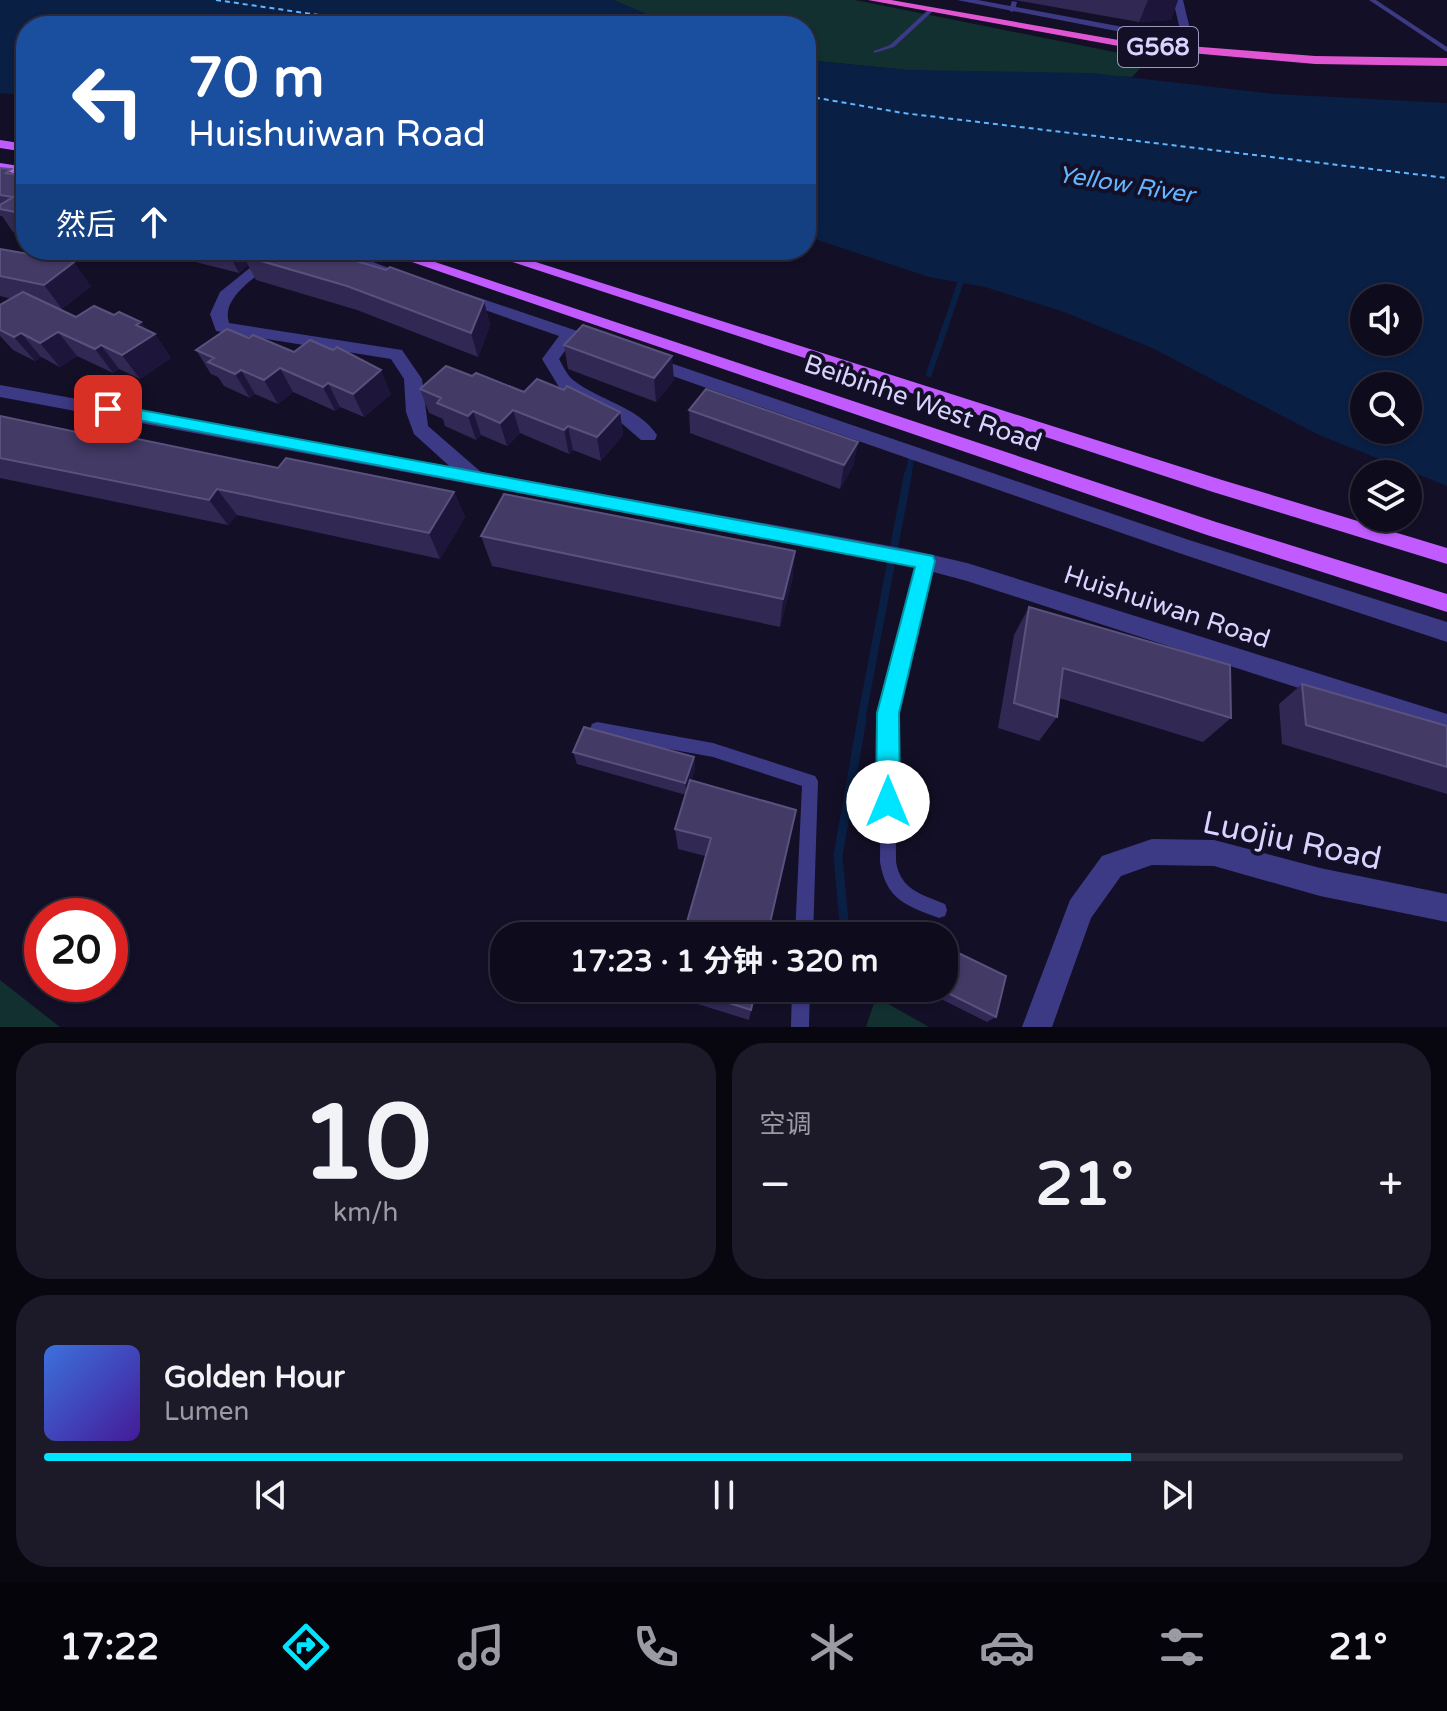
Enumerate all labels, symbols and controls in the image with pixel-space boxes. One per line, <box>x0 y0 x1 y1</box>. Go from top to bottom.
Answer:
road number: G568 <box>1118 27 1198 67</box>
text: 70 m <box>188 45 324 112</box>
icon: left <box>56 48 160 152</box>
text: Huishuiwan Road <box>188 113 486 156</box>
water label: Yellow River <box>1056 160 1199 210</box>
icon: ahead <box>132 200 176 244</box>
text: 然后 <box>56 207 116 244</box>
map controls <box>1350 284 1422 532</box>
button: sound <box>1350 284 1422 356</box>
street label: Beibinhe West Road <box>800 348 1046 458</box>
button: search <box>1350 372 1422 444</box>
pin <box>74 375 142 443</box>
icon: arrive <box>86 387 130 431</box>
button: layers <box>1350 460 1422 532</box>
street label: Huishuiwan Road <box>1060 559 1274 655</box>
position arrow <box>846 760 930 844</box>
street label: Luojiu Road <box>1199 804 1385 878</box>
speed limit sign: 20 <box>24 898 128 1002</box>
text: 17:23 · 1 分钟 · 320 m <box>570 943 878 980</box>
text: 10 <box>300 1082 431 1207</box>
text: 空调 <box>760 1109 812 1140</box>
text: 21° <box>1036 1149 1134 1221</box>
text: − <box>760 1159 791 1212</box>
text: + <box>1378 1159 1403 1212</box>
text: km/h <box>333 1197 398 1228</box>
text: Golden Hour <box>164 1359 345 1396</box>
text: Lumen <box>164 1396 249 1427</box>
icon: previous <box>249 1473 293 1517</box>
icon: pause <box>702 1473 746 1517</box>
icon: next <box>1155 1473 1199 1517</box>
icon: directions <box>278 1619 334 1675</box>
icon: music <box>453 1619 509 1675</box>
icon: phone <box>628 1619 684 1675</box>
icon: climate <box>804 1619 860 1675</box>
icon: car <box>979 1619 1035 1675</box>
icon: filters <box>1154 1619 1210 1675</box>
text: 17:22 <box>60 1626 159 1669</box>
text: 21° <box>1329 1626 1387 1669</box>

